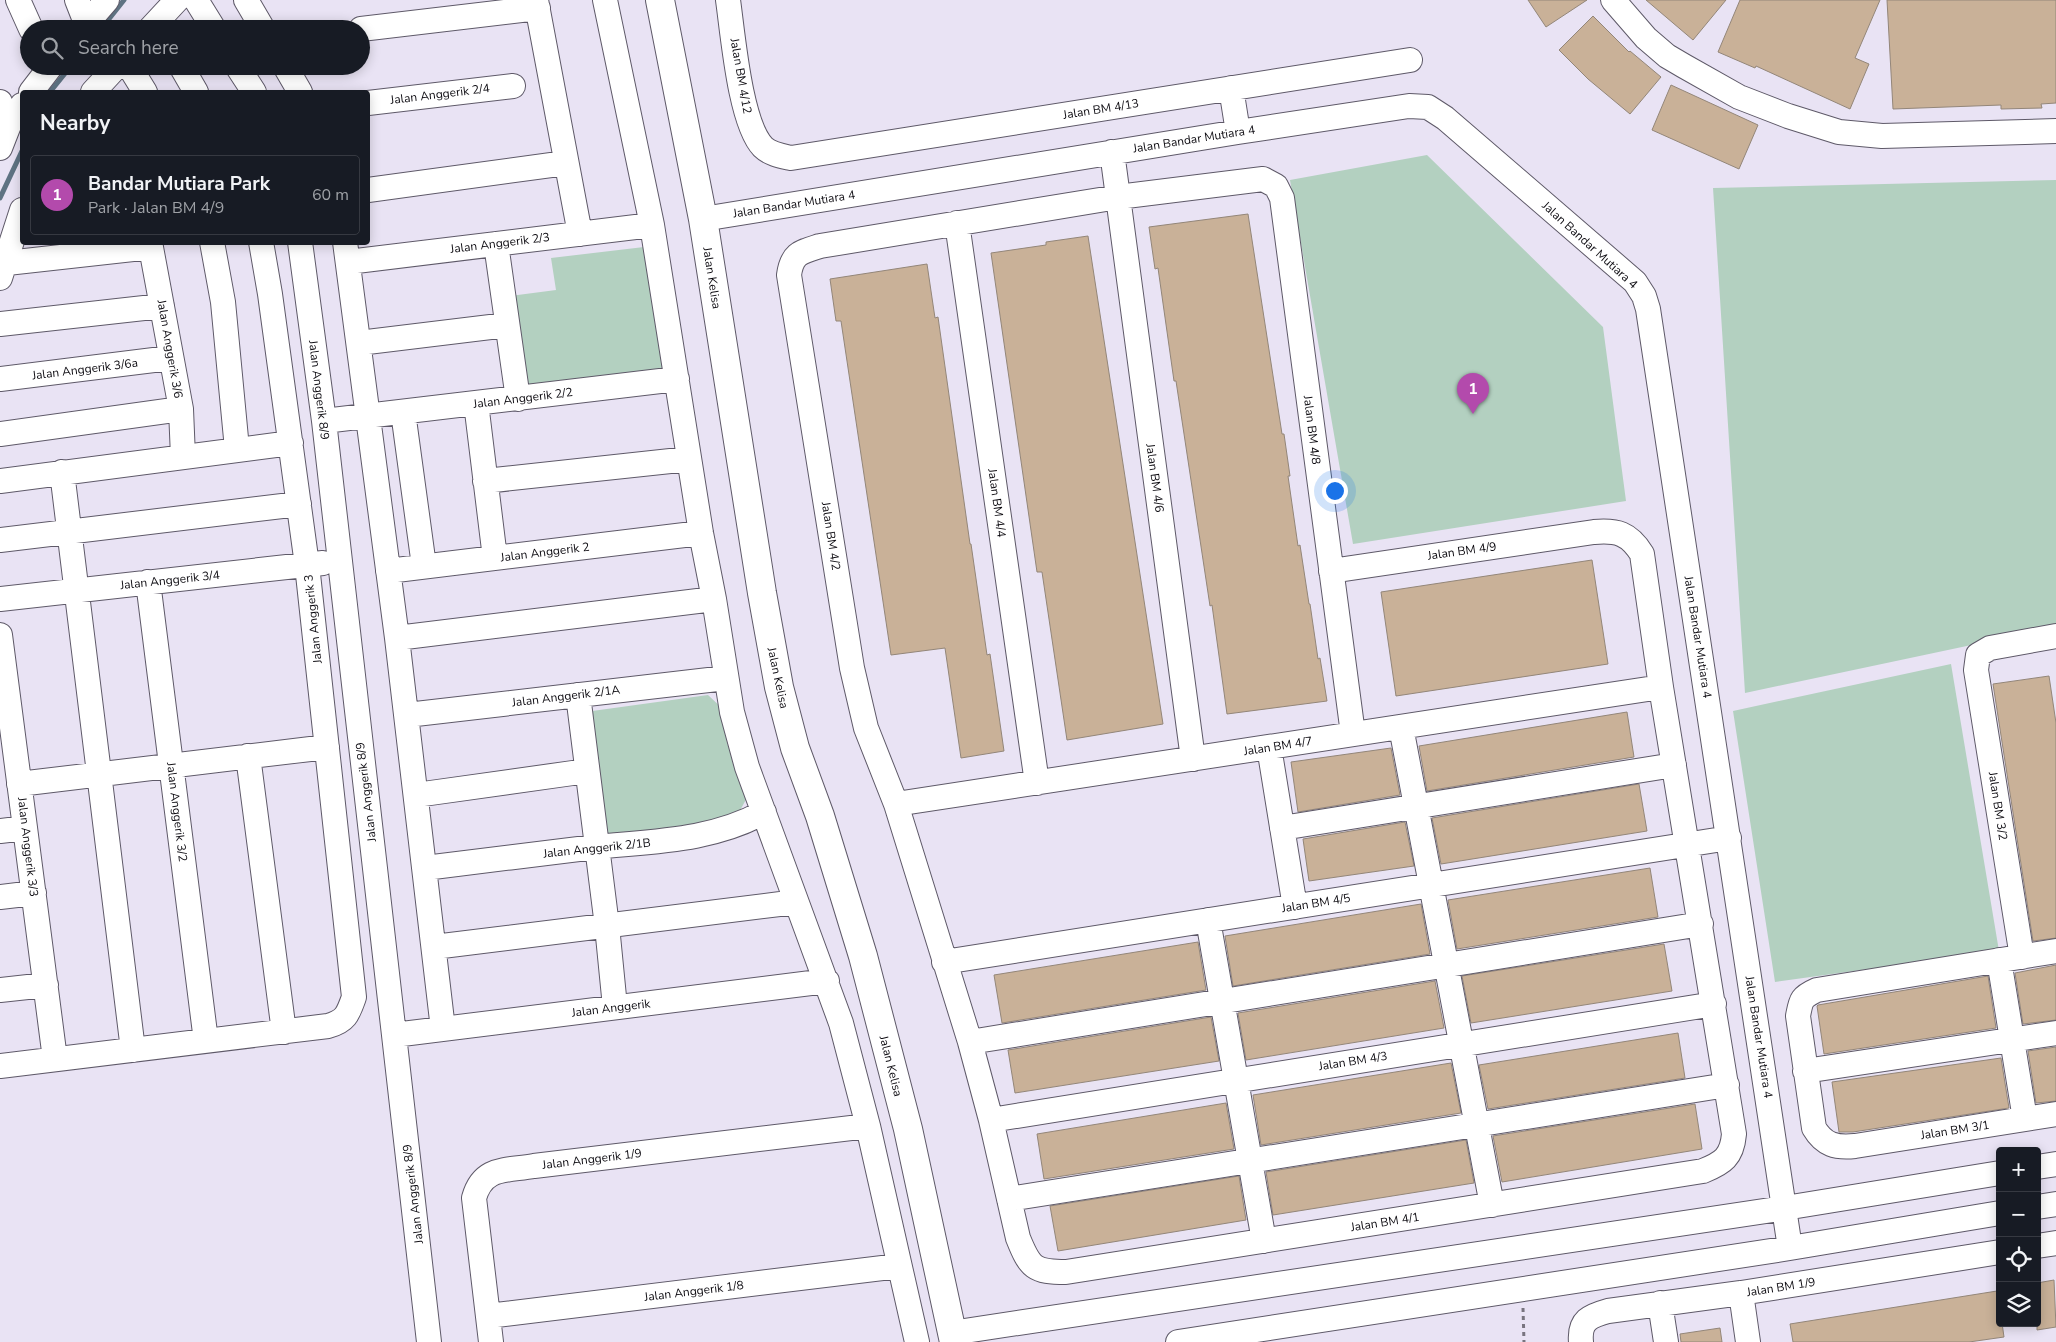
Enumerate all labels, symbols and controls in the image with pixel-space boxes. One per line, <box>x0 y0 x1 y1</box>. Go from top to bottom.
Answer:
search box <box>20 20 370 75</box>
icon: search <box>38 34 66 62</box>
text: Search here <box>78 35 179 61</box>
street label: Jalan BM 4/12 <box>726 36 756 115</box>
street label: Jalan Anggerik 2/4 <box>388 80 491 108</box>
street label: Jalan BM 4/13 <box>1061 95 1140 123</box>
text: Nearby <box>40 109 110 137</box>
street label: Jalan Bandar Mutiara 4 <box>1131 121 1256 157</box>
text: Bandar Mutiara Park <box>88 171 270 197</box>
text: 1 <box>52 184 62 206</box>
text: 60 m <box>312 184 349 206</box>
street label: Jalan Bandar Mutiara 4 <box>731 186 856 222</box>
text: Park · Jalan BM 4/9 <box>88 197 224 219</box>
street label: Jalan Bandar Mutiara 4 <box>1538 197 1641 292</box>
street label: Jalan Anggerik 2/3 <box>448 229 551 257</box>
street label: Jalan Kelisa <box>699 245 725 310</box>
street label: Jalan Anggerik 3/6 <box>153 297 187 400</box>
street label: Jalan Anggerik 8/9 <box>305 338 333 441</box>
street label: Jalan Anggerik 3/6a <box>30 355 139 384</box>
pin: 1 <box>1457 373 1489 414</box>
street label: Jalan Anggerik 2/2 <box>471 384 574 412</box>
street label: Jalan BM 4/8 <box>1300 394 1324 465</box>
street label: Jalan BM 4/6 <box>1142 442 1168 513</box>
street label: Jalan BM 4/4 <box>984 467 1010 538</box>
your location <box>1322 478 1348 504</box>
street label: Jalan BM 4/2 <box>818 500 844 571</box>
street label: Jalan BM 4/9 <box>1426 538 1497 564</box>
street label: Jalan Anggerik 2 <box>499 539 590 566</box>
street label: Jalan Anggerik 3/4 <box>118 567 221 593</box>
street label: Jalan Anggerik 3 <box>300 574 326 665</box>
street label: Jalan Bandar Mutiara 4 <box>1680 574 1716 699</box>
street label: Jalan Kelisa <box>763 645 792 710</box>
street label: Jalan Anggerik 2/1A <box>510 681 621 711</box>
street label: Jalan BM 4/7 <box>1242 733 1313 759</box>
street label: Jalan Anggerik 8/9 <box>352 741 380 844</box>
street label: Jalan Anggerik 3/2 <box>163 760 191 863</box>
street label: Jalan BM 3/2 <box>1985 770 2011 841</box>
street label: Jalan Anggerik 3/3 <box>14 795 42 898</box>
street label: Jalan Anggerik 2/1B <box>541 834 652 862</box>
street label: Jalan BM 4/5 <box>1280 890 1351 916</box>
street label: Jalan Bandar Mutiara 4 <box>1741 974 1777 1099</box>
street label: Jalan Anggerik <box>570 995 652 1021</box>
street label: Jalan Kelisa <box>875 1033 906 1098</box>
street label: Jalan BM 4/3 <box>1317 1048 1388 1074</box>
street label: Jalan BM 3/1 <box>1919 1117 1990 1143</box>
street label: Jalan Anggerik 8/9 <box>399 1143 427 1246</box>
street label: Jalan Anggerik 1/9 <box>540 1145 643 1173</box>
map controls <box>1996 1147 2041 1327</box>
button: + <box>1996 1147 2041 1192</box>
button: − <box>1996 1192 2041 1237</box>
street label: Jalan BM 4/1 <box>1349 1209 1420 1235</box>
button: locate <box>1996 1237 2041 1282</box>
street label: Jalan BM 1/9 <box>1745 1274 1816 1300</box>
street label: Jalan Anggerik 1/8 <box>642 1277 745 1305</box>
button: layers <box>1996 1282 2041 1327</box>

